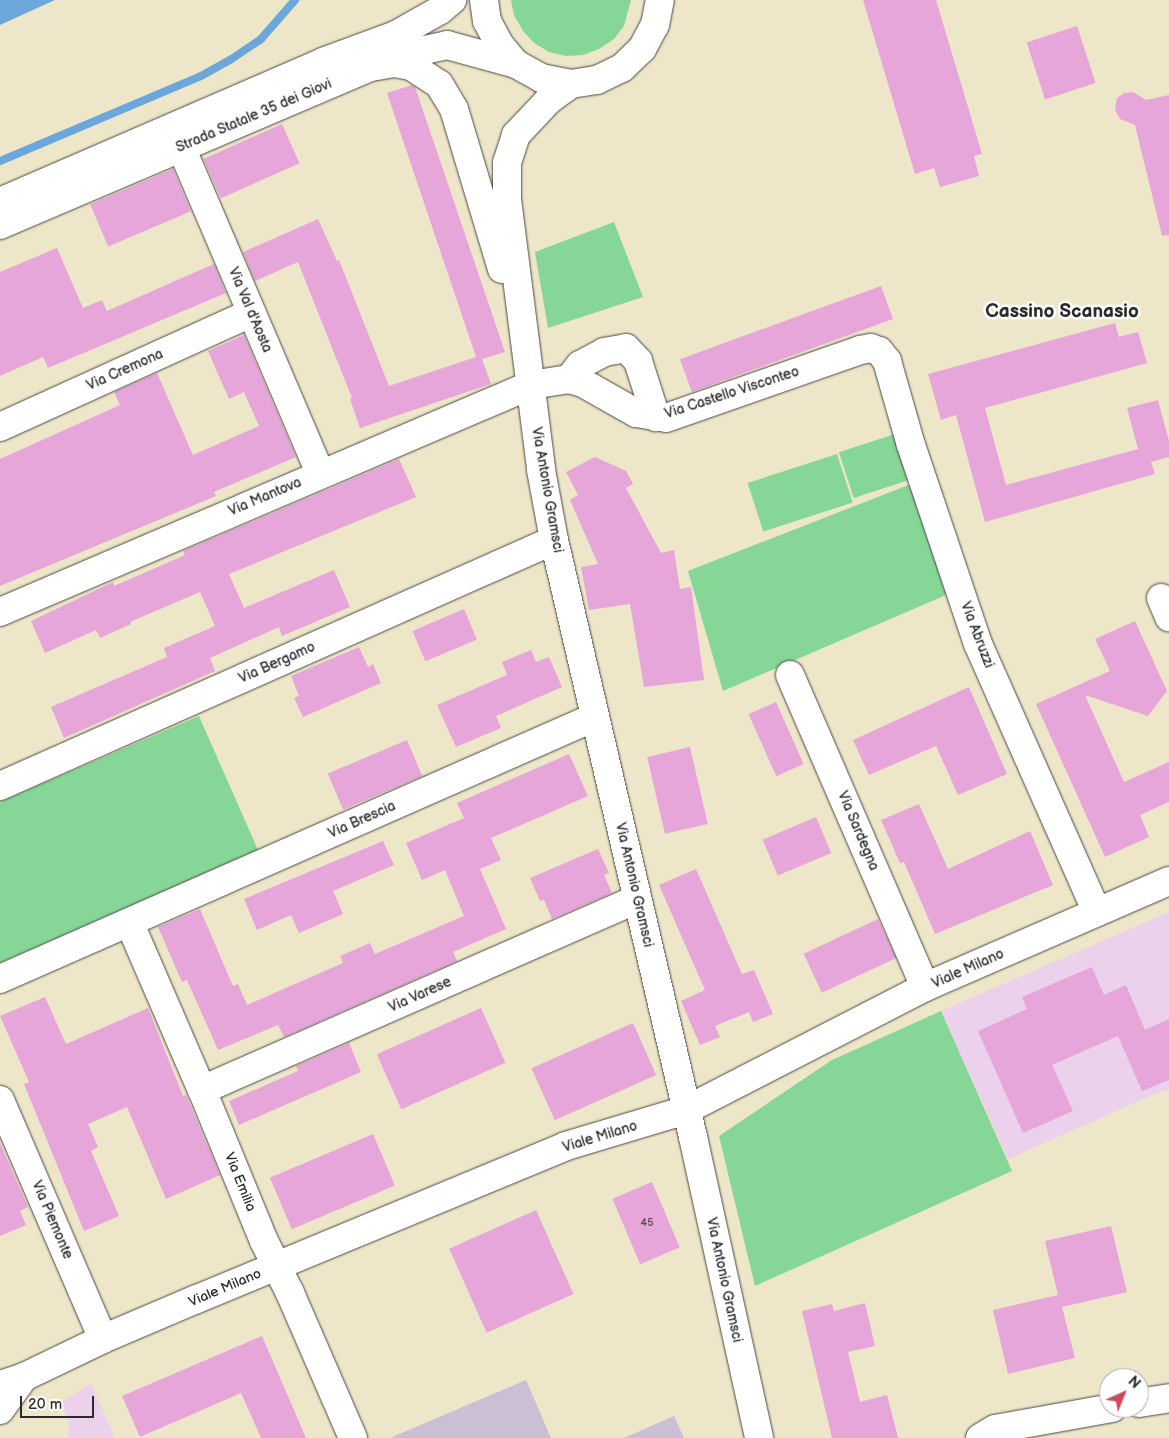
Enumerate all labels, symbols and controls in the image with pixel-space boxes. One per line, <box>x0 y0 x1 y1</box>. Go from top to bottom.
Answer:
street label: Strada Statale 35 dei Giovi <box>173 75 335 157</box>
street label: Via Val d'Aosta <box>224 265 276 355</box>
district label: Cassino Scanasio <box>985 301 1139 323</box>
street label: Via Cremona <box>84 346 166 394</box>
street label: Via Castello Visconteo <box>662 363 802 423</box>
street label: Via Antonio Gramsci <box>528 426 566 554</box>
street label: Via Mantova <box>226 474 304 520</box>
street label: Via Abruzzi <box>957 600 997 670</box>
street label: Via Bergamo <box>236 639 318 687</box>
street label: Via Sardegna <box>834 789 882 873</box>
street label: Via Brescia <box>326 798 398 842</box>
street label: Via Antonio Gramsci <box>612 821 656 949</box>
street label: Viale Milano <box>929 946 1007 992</box>
street label: Via Varese <box>386 974 454 1016</box>
street label: Viale Milano <box>561 1118 639 1156</box>
street label: Via Emilia <box>221 1150 259 1214</box>
street label: Via Piemonte <box>28 1178 76 1262</box>
house number: 45 <box>640 1216 654 1230</box>
street label: Via Antonio Gramsci <box>703 1216 745 1344</box>
street label: Viale Milano <box>186 1265 264 1311</box>
north arrow <box>1099 1368 1149 1418</box>
text: N <box>1124 1373 1144 1392</box>
scale bar <box>22 1386 96 1418</box>
text: 20 m <box>28 1395 62 1414</box>

